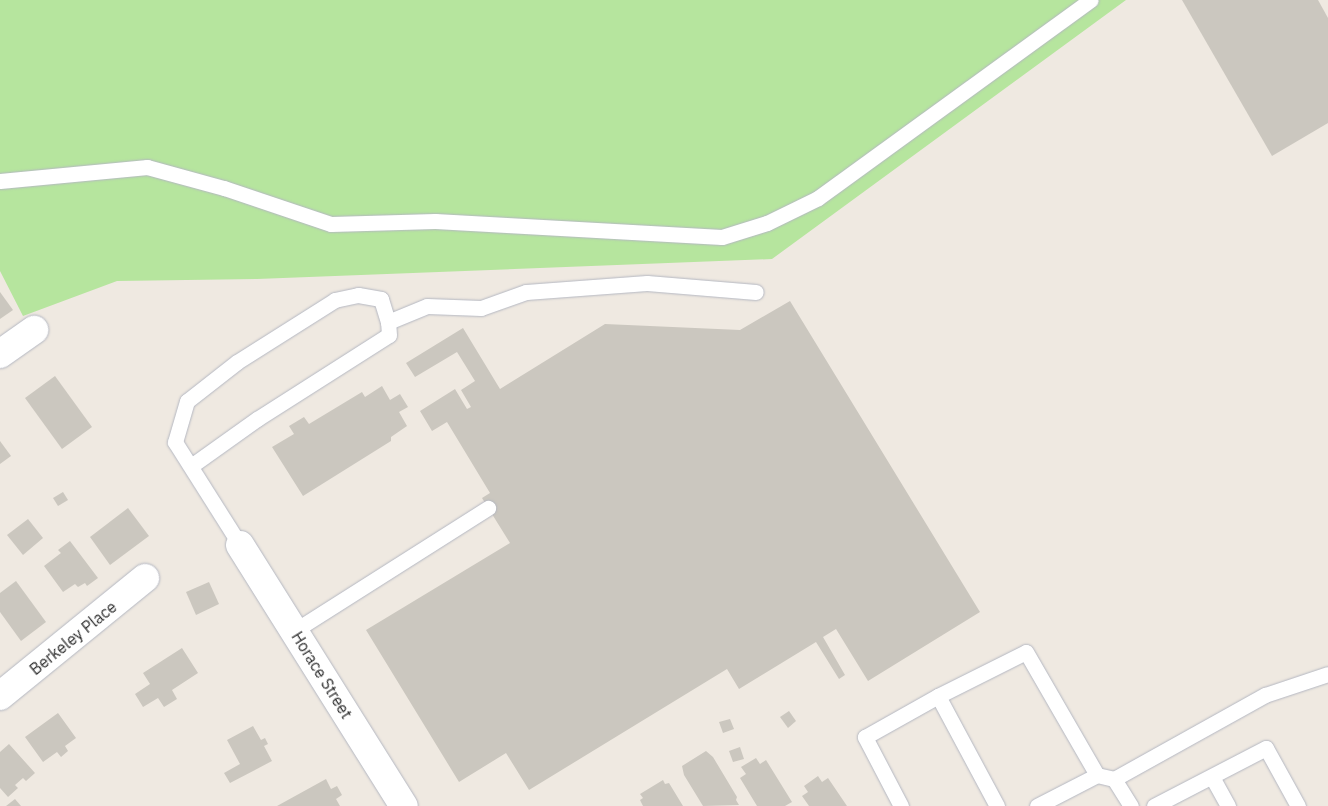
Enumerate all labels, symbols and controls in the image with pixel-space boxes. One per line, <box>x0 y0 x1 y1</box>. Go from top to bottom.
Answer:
street label: Berkeley Place <box>26 597 120 679</box>
street label: Horace Street <box>288 628 356 722</box>

